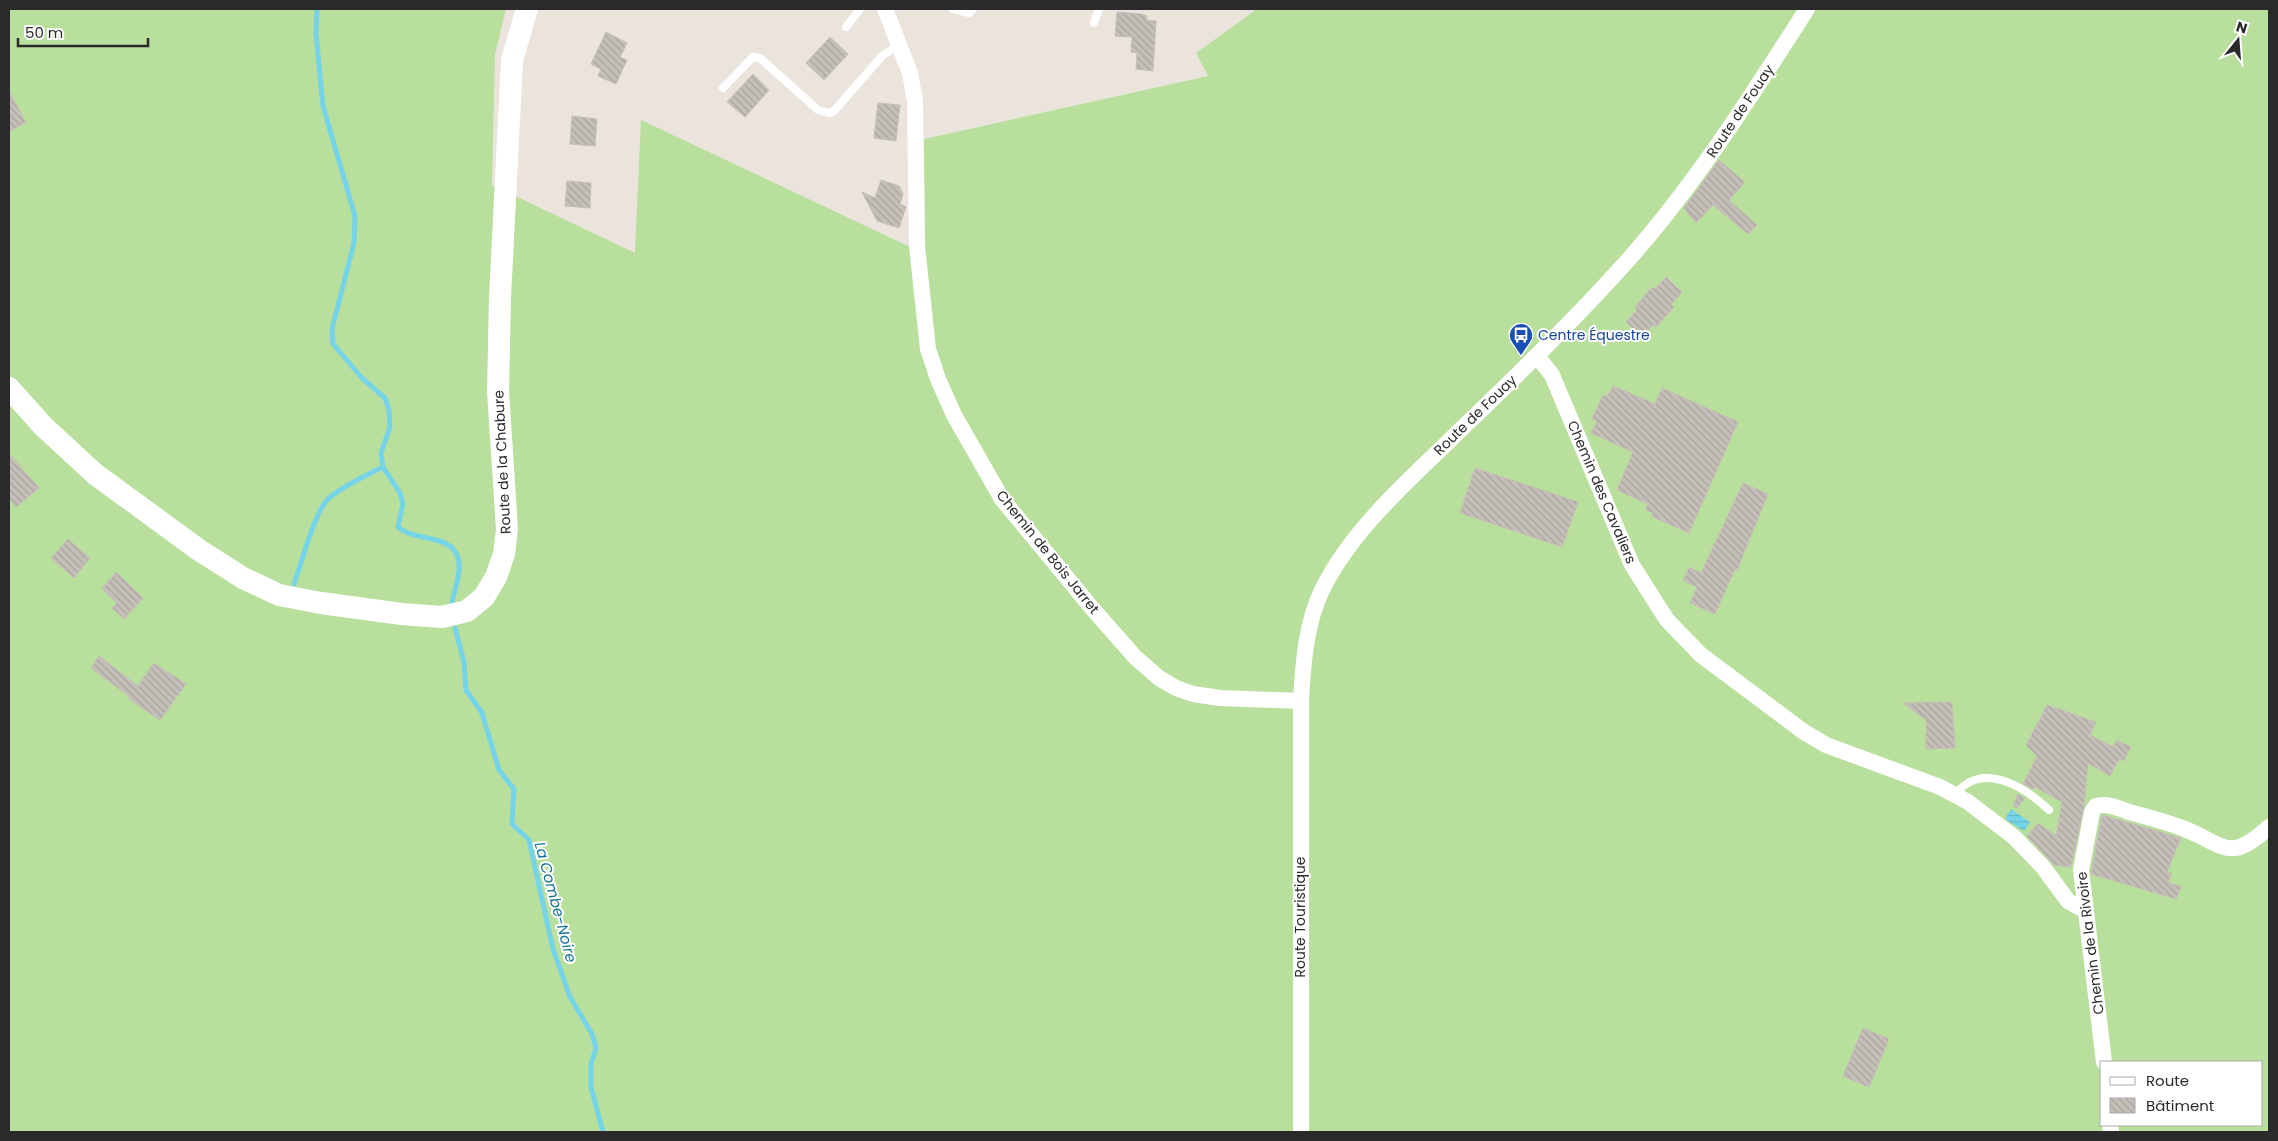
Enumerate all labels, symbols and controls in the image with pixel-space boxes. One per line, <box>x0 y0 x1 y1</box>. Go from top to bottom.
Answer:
scale bar <box>18 15 148 47</box>
north arrow <box>2213 15 2263 65</box>
text: N <box>2234 16 2250 39</box>
text: 50 m <box>25 22 63 43</box>
street label: Route de Fouay <box>1701 60 1779 161</box>
bus stop icon: Centre Équestre <box>1508 322 1534 356</box>
place label: Centre Équestre <box>1538 325 1650 345</box>
street label: Route de Fouay <box>1429 370 1521 460</box>
street label: Route de la Chabure <box>488 389 516 534</box>
street label: Chemin des Cavaliers <box>1563 417 1641 567</box>
street label: Chemin de Bois Jarret <box>992 486 1104 618</box>
water label: La Combe-Noire <box>530 839 582 965</box>
street label: Route Touristique <box>1290 856 1310 978</box>
street label: Chemin de la Rivoire <box>2071 870 2109 1016</box>
legend <box>2100 1061 2263 1126</box>
text: Route <box>2146 1070 2189 1091</box>
text: Bâtiment <box>2146 1095 2214 1116</box>

